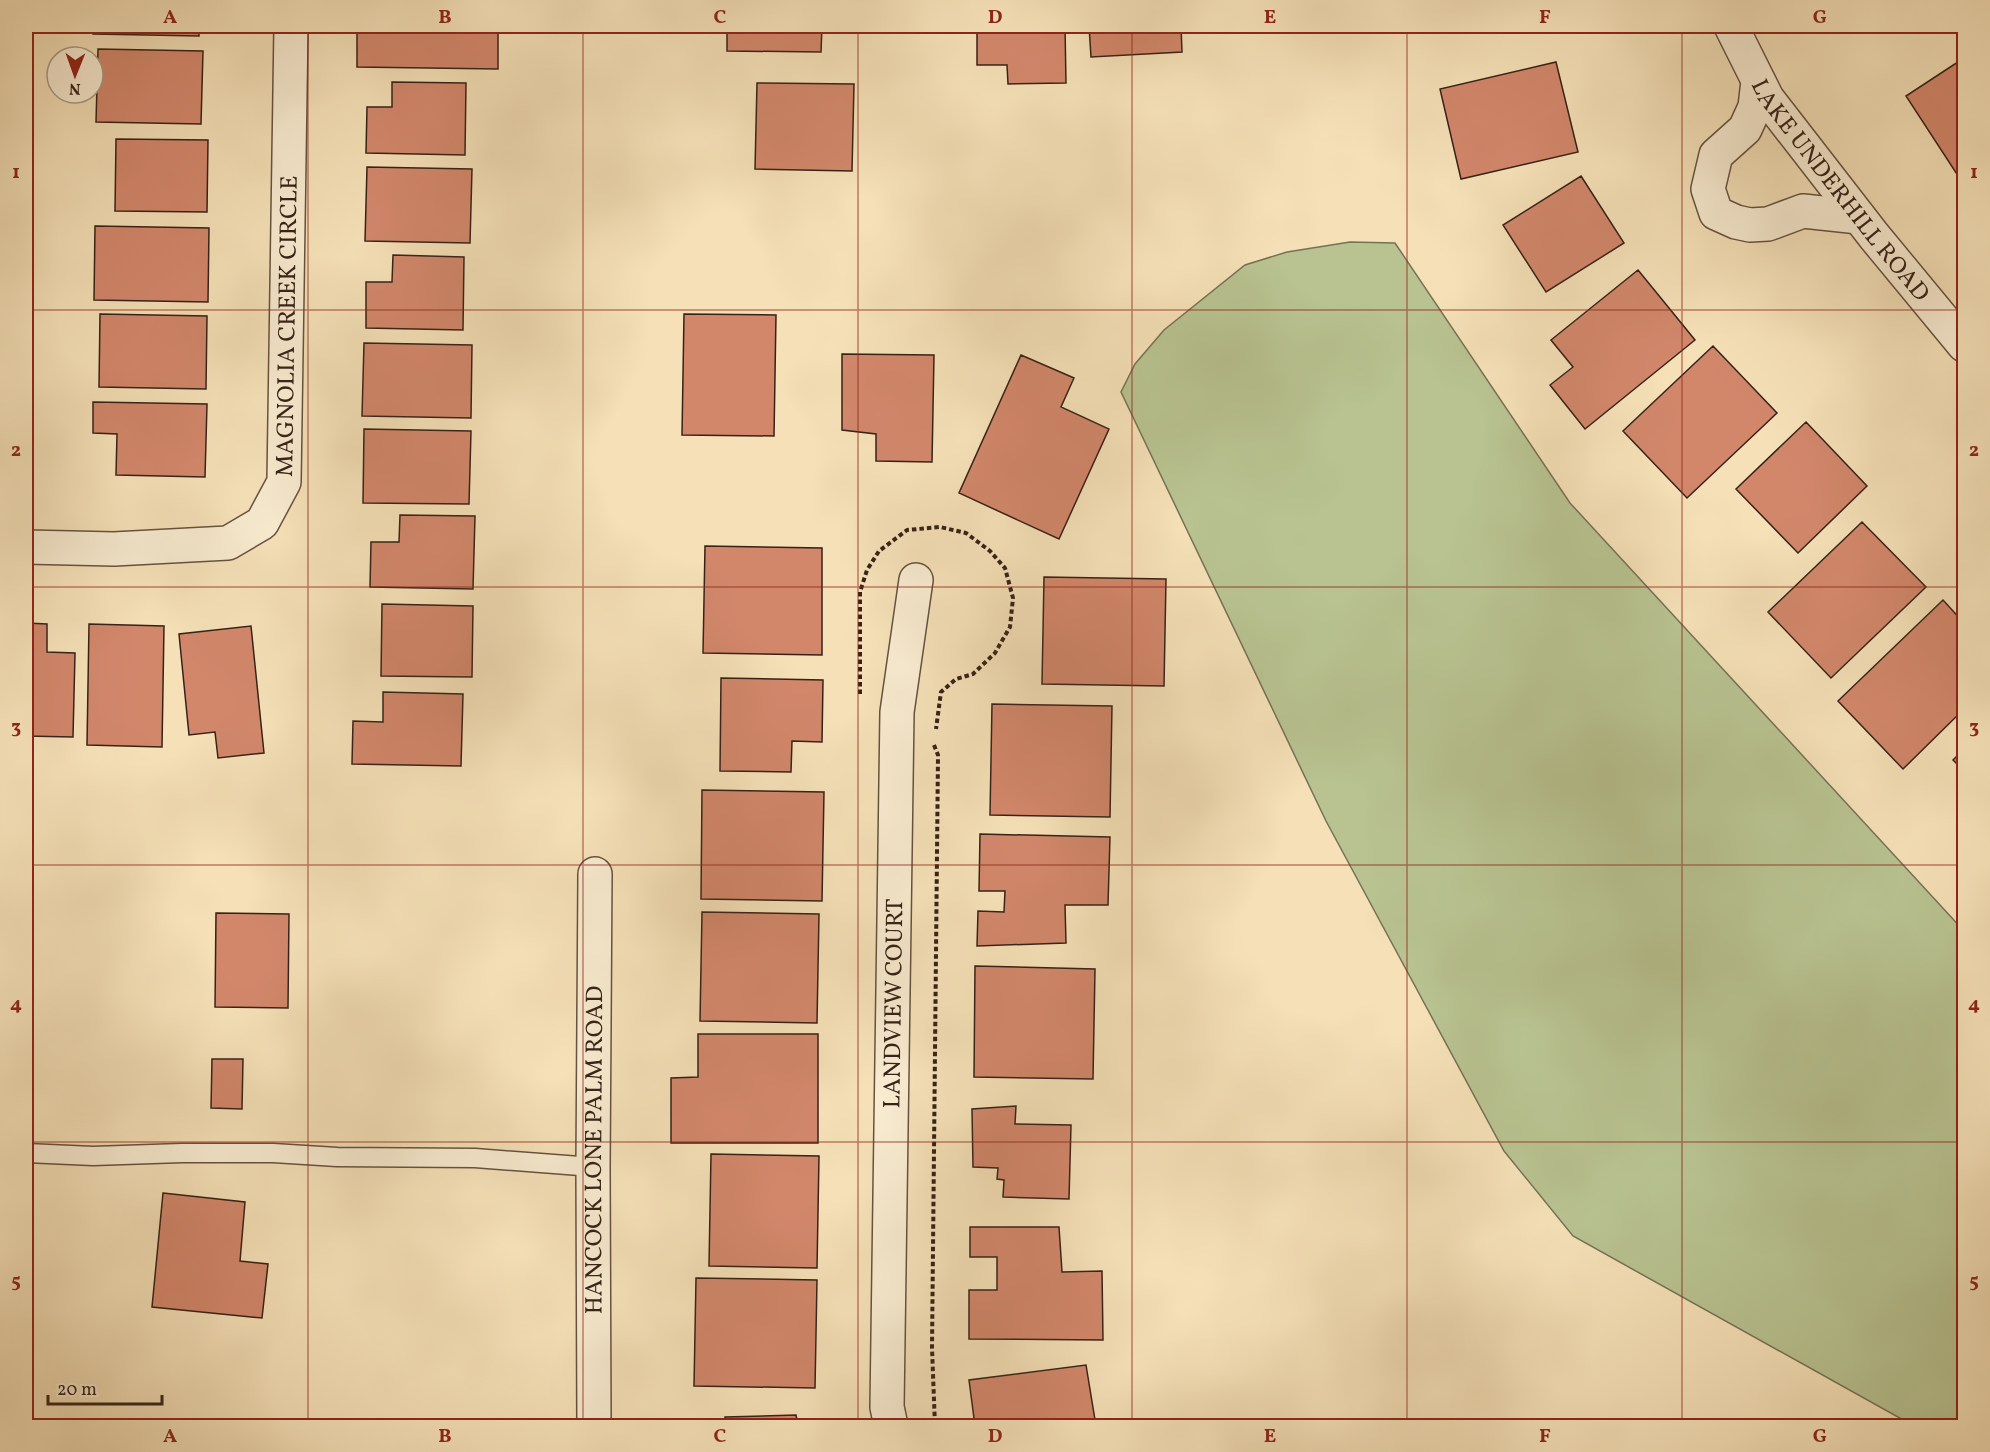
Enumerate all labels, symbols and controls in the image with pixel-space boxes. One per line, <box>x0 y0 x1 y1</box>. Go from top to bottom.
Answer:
text: A <box>163 4 177 32</box>
text: B <box>438 4 452 32</box>
text: C <box>714 4 727 32</box>
text: D <box>988 4 1002 32</box>
text: E <box>1264 4 1276 32</box>
text: F <box>1539 4 1551 32</box>
text: G <box>1813 4 1827 32</box>
north arrow <box>45 45 105 105</box>
street label: LAKE UNDERHILL ROAD <box>1741 74 1937 310</box>
text: N <box>68 77 81 99</box>
text: 1 <box>12 159 20 187</box>
text: 1 <box>1970 159 1978 187</box>
street label: MAGNOLIA CREEK CIRCLE <box>269 175 308 477</box>
text: 2 <box>11 437 21 465</box>
text: 2 <box>1969 437 1979 465</box>
text: 3 <box>11 714 21 742</box>
text: 3 <box>1969 714 1979 742</box>
street label: LANDVIEW COURT <box>876 898 913 1109</box>
street label: HANCOCK LONE PALM ROAD <box>578 986 613 1314</box>
text: 4 <box>10 991 22 1019</box>
text: 4 <box>1968 991 1980 1019</box>
text: 5 <box>11 1268 21 1296</box>
text: 5 <box>1969 1268 1979 1296</box>
scale bar <box>48 1368 162 1406</box>
text: 20 m <box>57 1378 97 1403</box>
text: A <box>163 1423 177 1451</box>
text: B <box>438 1423 452 1451</box>
text: C <box>714 1423 727 1451</box>
text: D <box>988 1423 1002 1451</box>
text: E <box>1264 1423 1276 1451</box>
text: F <box>1539 1423 1551 1451</box>
text: G <box>1813 1423 1827 1451</box>

